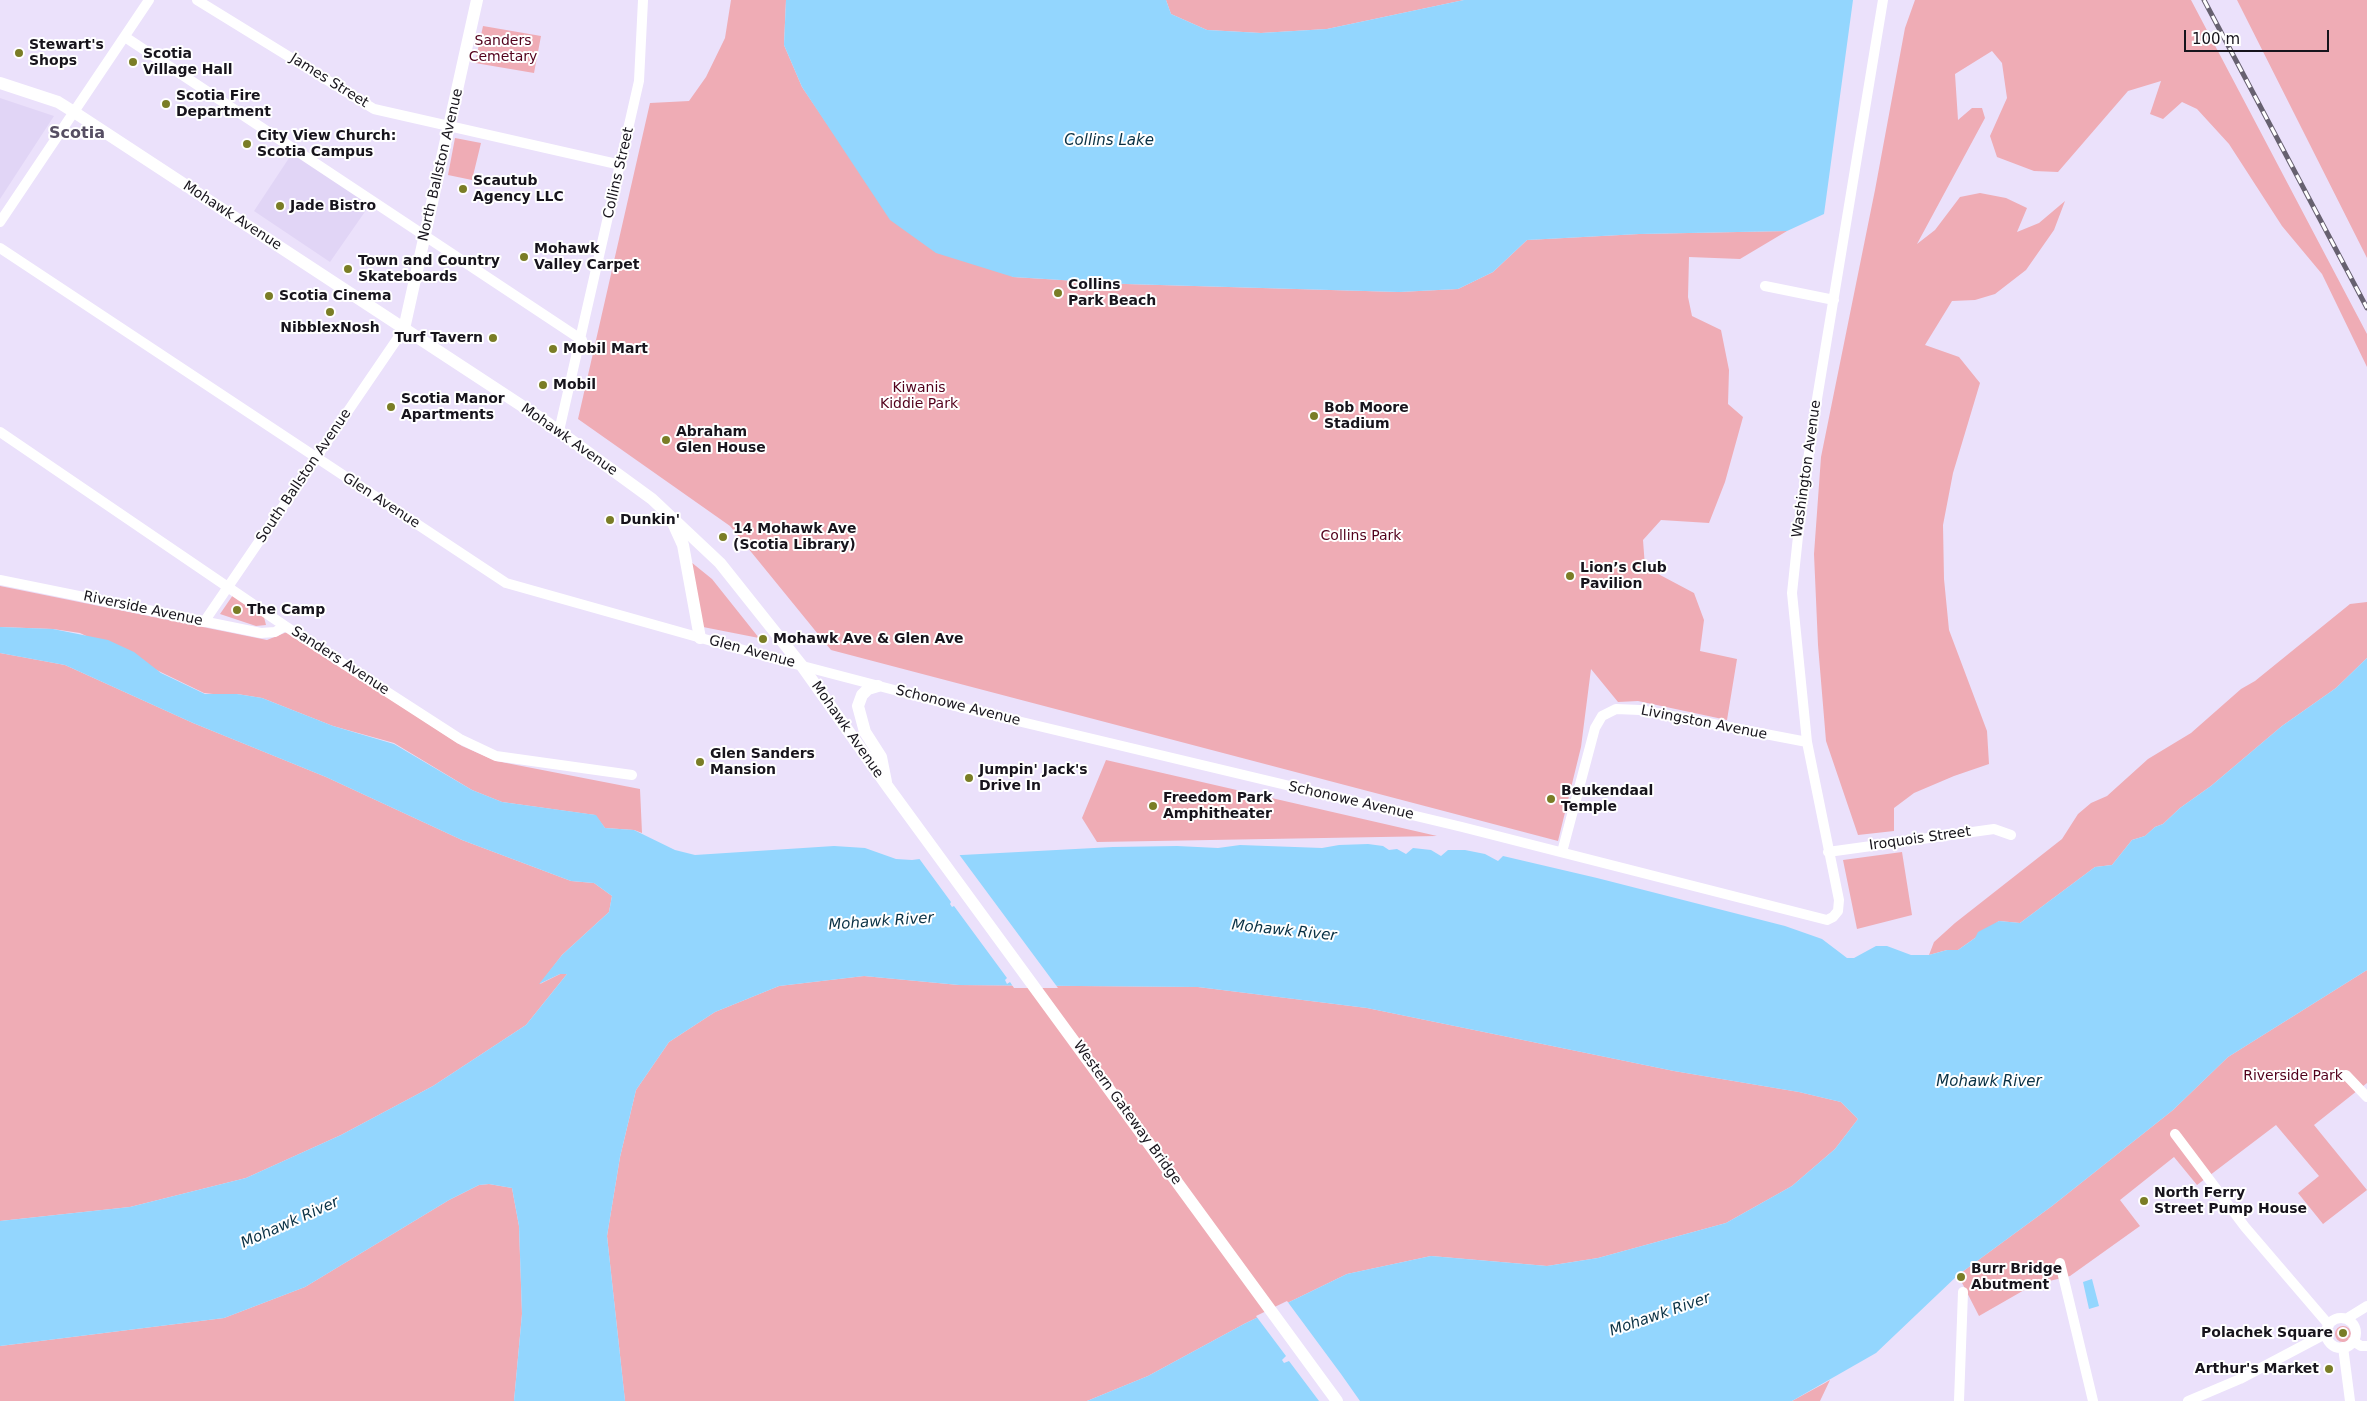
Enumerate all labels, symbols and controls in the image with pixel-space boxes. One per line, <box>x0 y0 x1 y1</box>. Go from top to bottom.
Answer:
scale bar <box>2187 20 2332 52</box>
text: 100 m <box>2192 30 2240 48</box>
park label: Sanders Cemetary <box>469 33 537 65</box>
place label: Stewart's Shops <box>29 37 104 70</box>
place label: Scotia Village Hall <box>143 46 233 78</box>
marker: Stewart's Shops <box>13 47 25 59</box>
street label: James Street <box>287 50 371 112</box>
marker: Scotia Village Hall <box>127 56 139 68</box>
street label: North Ballston Avenue <box>415 87 467 243</box>
place label: Scotia Fire Department <box>176 88 271 120</box>
marker: Scotia Fire Department <box>160 98 172 110</box>
district label: Scotia <box>49 124 105 144</box>
street label: Collins Street <box>600 126 638 220</box>
place label: City View Church: Scotia Campus <box>257 128 396 160</box>
water label: Collins Lake <box>1064 132 1154 150</box>
marker: City View Church: Scotia Campus <box>241 138 253 150</box>
place label: Scautub Agency LLC <box>473 173 564 206</box>
street label: Mohawk Avenue <box>180 178 284 254</box>
marker: Scautub Agency LLC <box>457 183 469 195</box>
place label: Jade Bistro <box>290 198 376 214</box>
marker: Jade Bistro <box>274 200 286 212</box>
place label: Mohawk Valley Carpet <box>534 241 639 274</box>
marker: Mohawk Valley Carpet <box>518 251 530 263</box>
place label: Town and Country Skateboards <box>358 253 500 286</box>
marker: Town and Country Skateboards <box>342 263 354 275</box>
place label: Collins Park Beach <box>1068 277 1156 310</box>
marker: Collins Park Beach <box>1052 287 1064 299</box>
place label: Scotia Cinema <box>279 288 391 304</box>
marker: Scotia Cinema <box>263 290 275 302</box>
marker: NibblexNosh <box>324 306 336 318</box>
place label: NibblexNosh <box>280 320 380 336</box>
place label: Turf Tavern <box>394 330 483 346</box>
marker: Turf Tavern <box>487 332 499 344</box>
place label: Mobil Mart <box>563 341 648 357</box>
marker: Mobil Mart <box>547 343 559 355</box>
place label: Mobil <box>553 377 596 393</box>
marker: Mobil <box>537 379 549 391</box>
park label: Kiwanis Kiddie Park <box>880 380 958 412</box>
place label: Scotia Manor Apartments <box>401 391 505 424</box>
street label: Washington Avenue <box>1789 399 1825 539</box>
street label: Mohawk Avenue <box>517 400 621 480</box>
place label: Bob Moore Stadium <box>1324 400 1409 432</box>
marker: Scotia Manor Apartments <box>385 401 397 413</box>
street label: South Ballston Avenue <box>253 406 355 546</box>
marker: Bob Moore Stadium <box>1308 410 1320 422</box>
place label: Abraham Glen House <box>676 424 766 457</box>
marker: Abraham Glen House <box>660 434 672 446</box>
street label: Glen Avenue <box>339 470 423 532</box>
place label: Dunkin' <box>620 512 680 528</box>
marker: Dunkin' <box>604 514 616 526</box>
place label: 14 Mohawk Ave (Scotia Library) <box>733 521 856 554</box>
park label: Collins Park <box>1321 528 1401 544</box>
marker: 14 Mohawk Ave (Scotia Library) <box>717 531 729 543</box>
place label: Lion’s Club Pavilion <box>1580 560 1667 592</box>
marker: Lion’s Club Pavilion <box>1564 570 1576 582</box>
street label: Riverside Avenue <box>82 588 204 630</box>
place label: The Camp <box>247 602 325 618</box>
marker: The Camp <box>231 604 243 616</box>
street label: Sanders Avenue <box>288 623 392 699</box>
place label: Mohawk Ave & Glen Ave <box>773 631 964 647</box>
street label: Glen Avenue <box>707 632 797 672</box>
marker: Mohawk Ave & Glen Ave <box>757 633 769 645</box>
street label: Mohawk Avenue <box>807 678 887 782</box>
street label: Schonowe Avenue <box>894 682 1022 730</box>
street label: Livingston Avenue <box>1639 703 1769 743</box>
place label: Glen Sanders Mansion <box>710 746 815 779</box>
marker: Glen Sanders Mansion <box>694 756 706 768</box>
place label: Jumpin' Jack's Drive In <box>979 762 1088 794</box>
marker: Jumpin' Jack's Drive In <box>963 772 975 784</box>
street label: Schonowe Avenue <box>1287 778 1415 824</box>
place label: Beukendaal Temple <box>1561 783 1653 816</box>
place label: Freedom Park Amphitheater <box>1163 790 1272 822</box>
marker: Beukendaal Temple <box>1545 793 1557 805</box>
marker: Freedom Park Amphitheater <box>1147 800 1159 812</box>
street label: Iroquois Street <box>1868 824 1972 854</box>
water label: Mohawk River <box>828 909 934 935</box>
water label: Mohawk River <box>1231 917 1337 945</box>
street label: Western Gateway Bridge <box>1069 1038 1185 1188</box>
park label: Riverside Park <box>2243 1068 2343 1084</box>
water label: Mohawk River <box>1936 1073 2042 1091</box>
place label: North Ferry Street Pump House <box>2154 1185 2307 1218</box>
water label: Mohawk River <box>238 1193 342 1253</box>
marker: North Ferry Street Pump House <box>2138 1195 2150 1207</box>
place label: Burr Bridge Abutment <box>1971 1261 2062 1294</box>
marker: Burr Bridge Abutment <box>1955 1271 1967 1283</box>
water label: Mohawk River <box>1607 1289 1713 1341</box>
place label: Polachek Square <box>2201 1325 2333 1341</box>
marker: Polachek Square <box>2337 1327 2349 1339</box>
place label: Arthur's Market <box>2195 1361 2319 1377</box>
marker: Arthur's Market <box>2323 1363 2335 1375</box>

